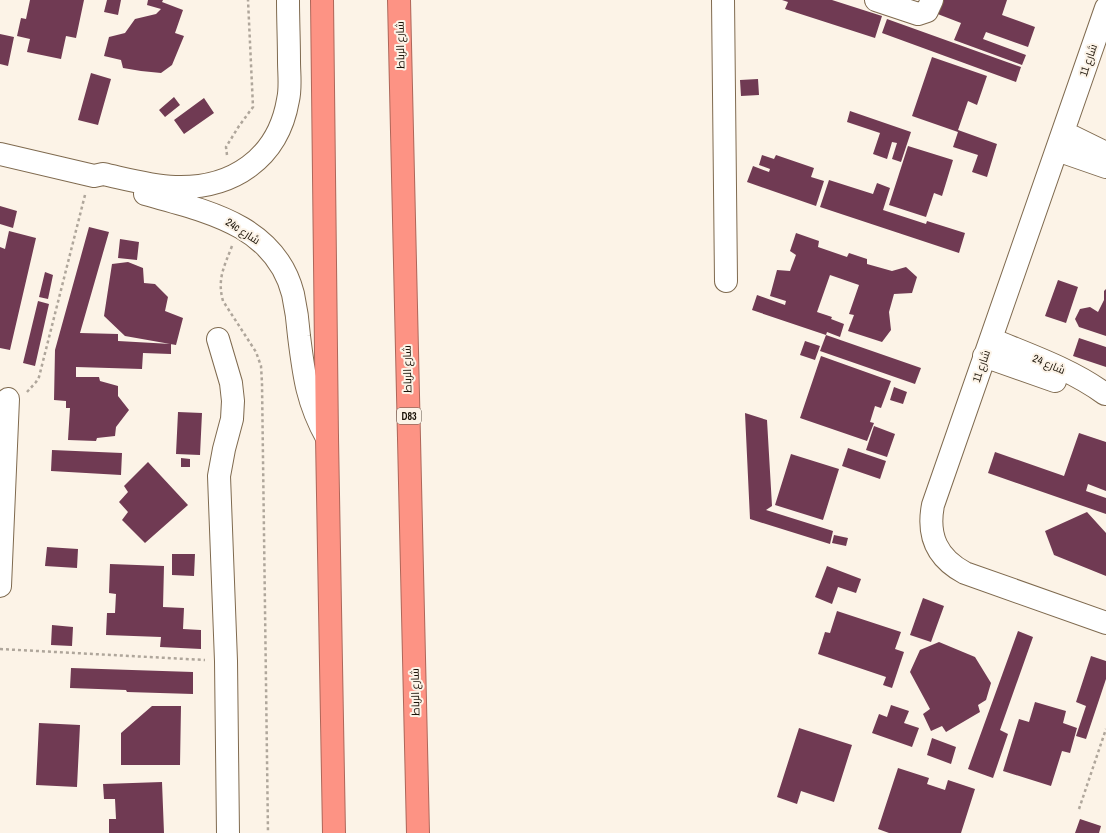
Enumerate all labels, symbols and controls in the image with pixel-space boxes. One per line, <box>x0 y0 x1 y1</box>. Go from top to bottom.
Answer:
street label: شارع الرباط <box>393 21 408 69</box>
street label: شارع 11 <box>1076 42 1101 78</box>
street label: 24c شارع <box>223 215 263 248</box>
street label: شارع الرباط <box>400 345 415 393</box>
street label: شارع 11 <box>969 348 994 384</box>
street label: شارع 24 <box>1030 351 1067 378</box>
road number: D83 <box>397 408 421 424</box>
street label: شارع الرباط <box>408 668 423 716</box>

